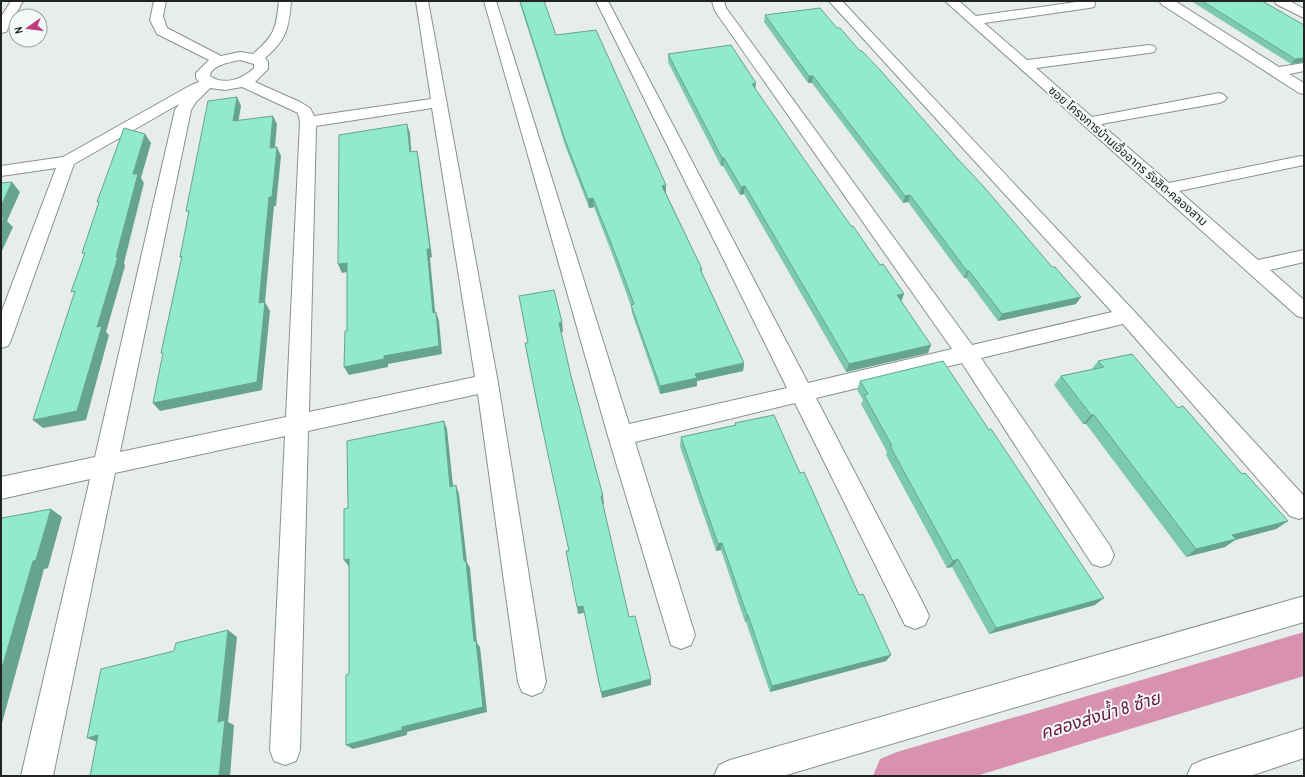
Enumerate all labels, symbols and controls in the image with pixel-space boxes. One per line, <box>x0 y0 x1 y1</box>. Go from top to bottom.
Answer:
north arrow <box>8 8 48 48</box>
text: N <box>11 26 26 35</box>
street label: ซอย โครงการบ้านเอื้ออาทร รังสิต-คลองสาม <box>1045 82 1212 230</box>
water label: คลองส่งน้ำ 8 ซ้าย <box>1037 685 1164 745</box>

